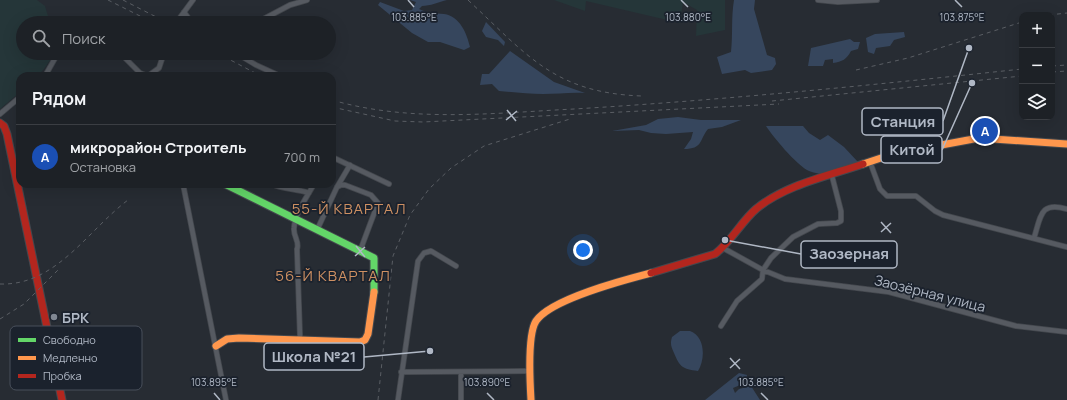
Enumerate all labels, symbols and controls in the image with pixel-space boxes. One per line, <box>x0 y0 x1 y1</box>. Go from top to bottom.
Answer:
text: 103.885°E <box>391 10 437 24</box>
text: 103.880°E <box>665 10 711 24</box>
text: 103.875°E <box>940 10 985 24</box>
map controls <box>1019 12 1055 120</box>
button: + <box>1019 12 1055 48</box>
search box <box>16 16 336 60</box>
icon: search <box>30 27 52 49</box>
text: Поиск <box>62 28 106 49</box>
button: − <box>1019 48 1055 84</box>
button: layers <box>1019 84 1055 120</box>
text: Рядом <box>32 87 86 110</box>
callout: Станция <box>862 108 943 135</box>
text: Станция <box>871 111 935 132</box>
pin: A <box>972 116 998 146</box>
callout: Китой <box>881 136 942 163</box>
text: микрорайон Строитель <box>70 137 246 158</box>
text: Китой <box>889 139 935 160</box>
text: A <box>41 148 49 166</box>
text: 700 m <box>284 148 320 166</box>
text: Остановка <box>70 158 136 176</box>
district label: 55-Й КВАРТАЛ <box>292 198 406 219</box>
your location <box>573 240 593 260</box>
callout: Заозерная <box>801 241 897 268</box>
text: Заозерная <box>809 243 889 264</box>
district label: 56-Й КВАРТАЛ <box>275 265 391 286</box>
street label: Заозёрная улица <box>872 270 988 316</box>
place label: БРК <box>62 308 90 327</box>
marker: БРК <box>49 312 59 322</box>
legend <box>10 326 142 390</box>
text: Свободно <box>43 332 96 347</box>
callout: Школа №21 <box>264 343 364 370</box>
text: Школа №21 <box>272 346 356 367</box>
text: Медленно <box>43 350 98 365</box>
text: Пробка <box>43 368 82 383</box>
text: 103.895°E <box>191 375 237 389</box>
text: 103.890°E <box>464 375 510 389</box>
text: 103.885°E <box>738 375 784 389</box>

